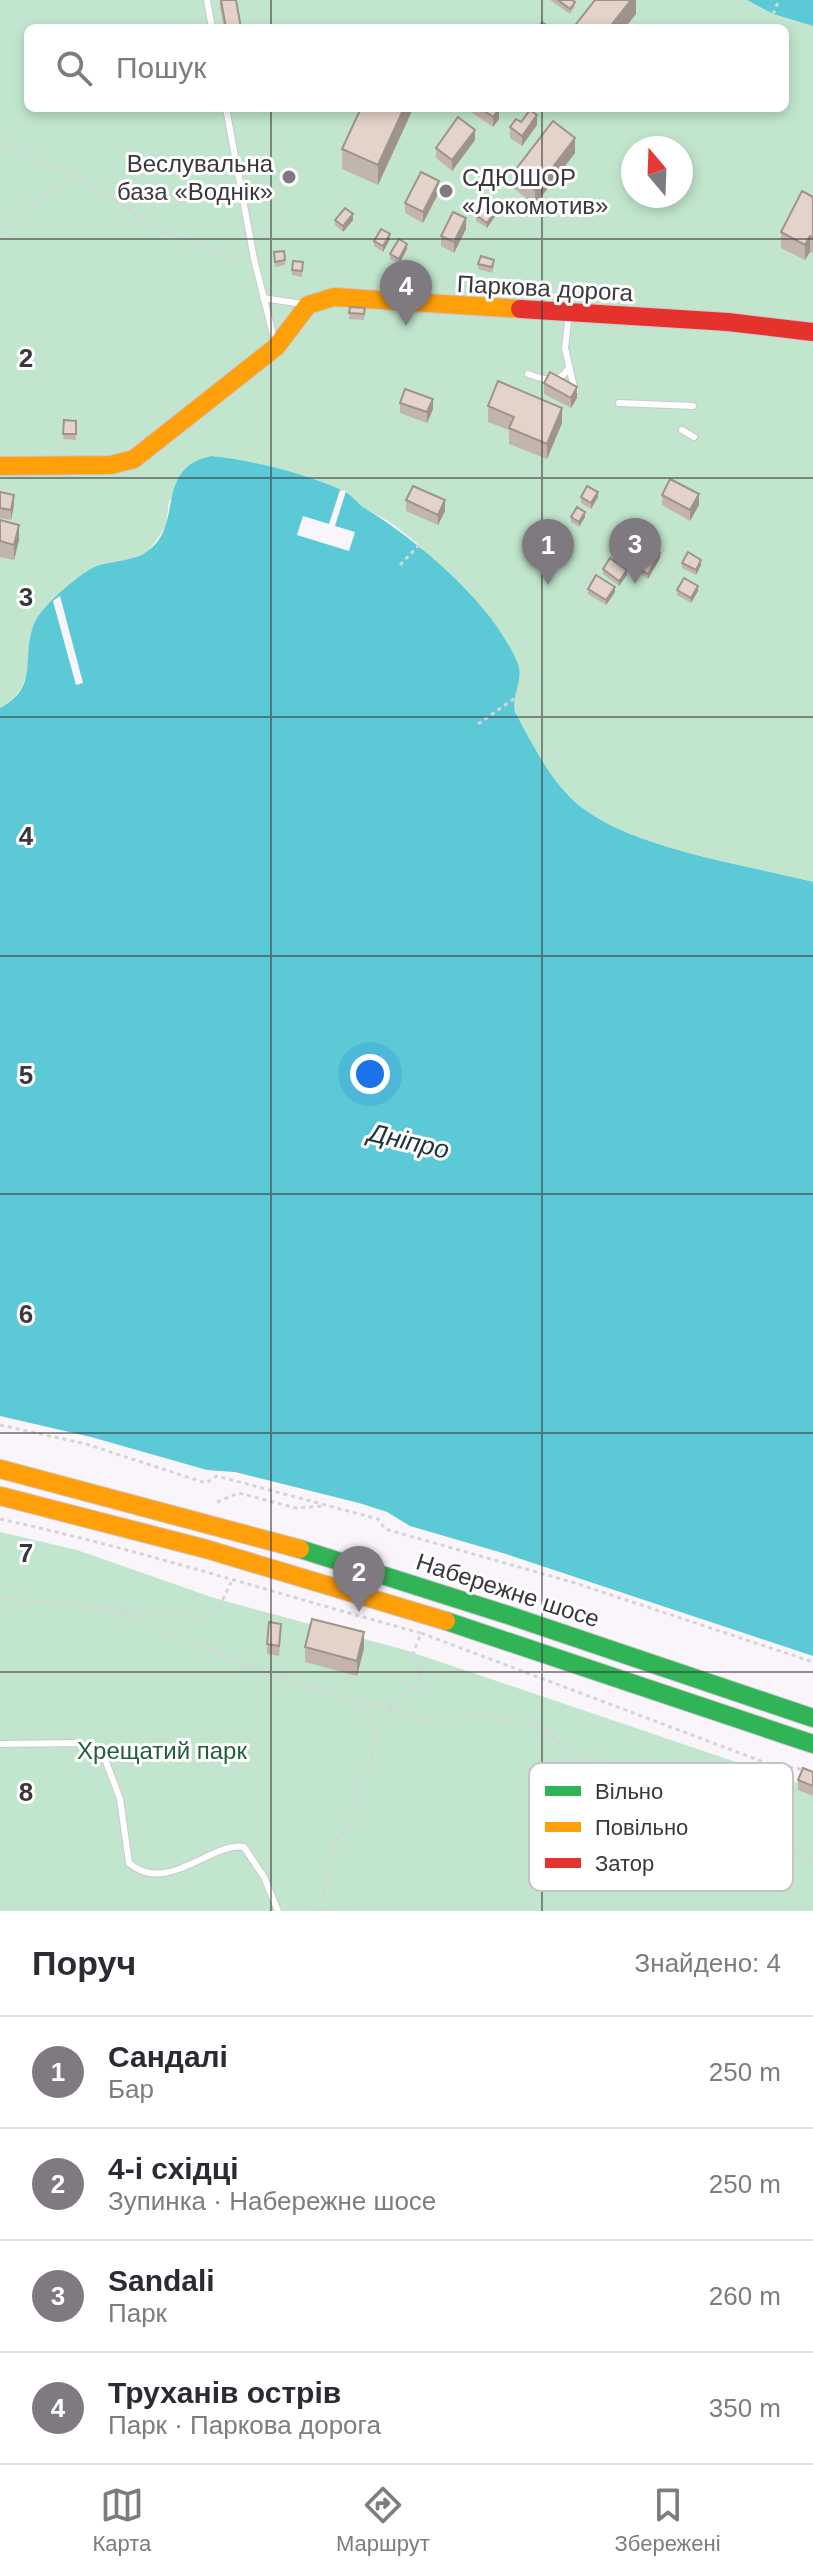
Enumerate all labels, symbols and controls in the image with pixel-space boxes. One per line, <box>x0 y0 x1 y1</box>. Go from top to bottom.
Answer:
search box <box>24 24 789 112</box>
icon: search <box>52 46 96 90</box>
text: Пошук <box>116 51 206 84</box>
north arrow <box>621 136 693 208</box>
place label: Веслувальна база «Воднік» <box>117 150 274 205</box>
place label: СДЮШОР «Локомотив» <box>462 164 608 219</box>
marker: Веслувальна база «Воднік» <box>280 168 298 186</box>
marker: СДЮШОР «Локомотив» <box>437 182 455 200</box>
pin: 4 <box>380 260 432 326</box>
street label: Паркова дорога <box>456 270 634 306</box>
text: 2 <box>19 343 33 373</box>
pin: 3 <box>609 518 661 584</box>
pin: 1 <box>522 519 574 585</box>
text: 3 <box>19 582 33 612</box>
text: 4 <box>19 821 34 851</box>
your location <box>350 1054 390 1094</box>
text: 5 <box>19 1060 33 1090</box>
water label: Дніпро <box>363 1117 452 1165</box>
text: 6 <box>19 1299 33 1329</box>
text: 7 <box>19 1538 33 1568</box>
pin: 2 <box>333 1546 385 1612</box>
street label: Набережне шосе <box>413 1548 603 1632</box>
park label: Хрещатий парк <box>77 1737 247 1764</box>
legend <box>529 1763 793 1891</box>
text: 8 <box>19 1777 33 1807</box>
text: Вільно <box>595 1779 663 1804</box>
text: Повільно <box>595 1815 688 1840</box>
text: Затор <box>595 1851 654 1876</box>
text: Поруч <box>32 1944 136 1982</box>
text: Знайдено: 4 <box>635 1948 781 1978</box>
text: Сандалі <box>108 2040 228 2073</box>
text: 1 <box>51 2057 65 2087</box>
text: 250 m <box>709 2057 781 2087</box>
text: Бар <box>108 2074 154 2104</box>
text: 4-і східці <box>108 2152 238 2185</box>
text: 2 <box>51 2169 65 2199</box>
text: 250 m <box>709 2169 781 2199</box>
text: Зупинка · Набережне шосе <box>108 2186 436 2216</box>
text: Sandali <box>108 2264 215 2297</box>
text: 3 <box>51 2281 65 2311</box>
text: 260 m <box>709 2281 781 2311</box>
text: Парк <box>108 2298 167 2328</box>
text: Труханів острів <box>108 2376 341 2409</box>
text: 4 <box>51 2393 65 2423</box>
text: 350 m <box>709 2393 781 2423</box>
text: Парк · Паркова дорога <box>108 2410 381 2440</box>
tab: Карта <box>92 2483 151 2557</box>
tab: Маршрут <box>336 2483 430 2557</box>
tab: Збережені <box>615 2483 721 2557</box>

